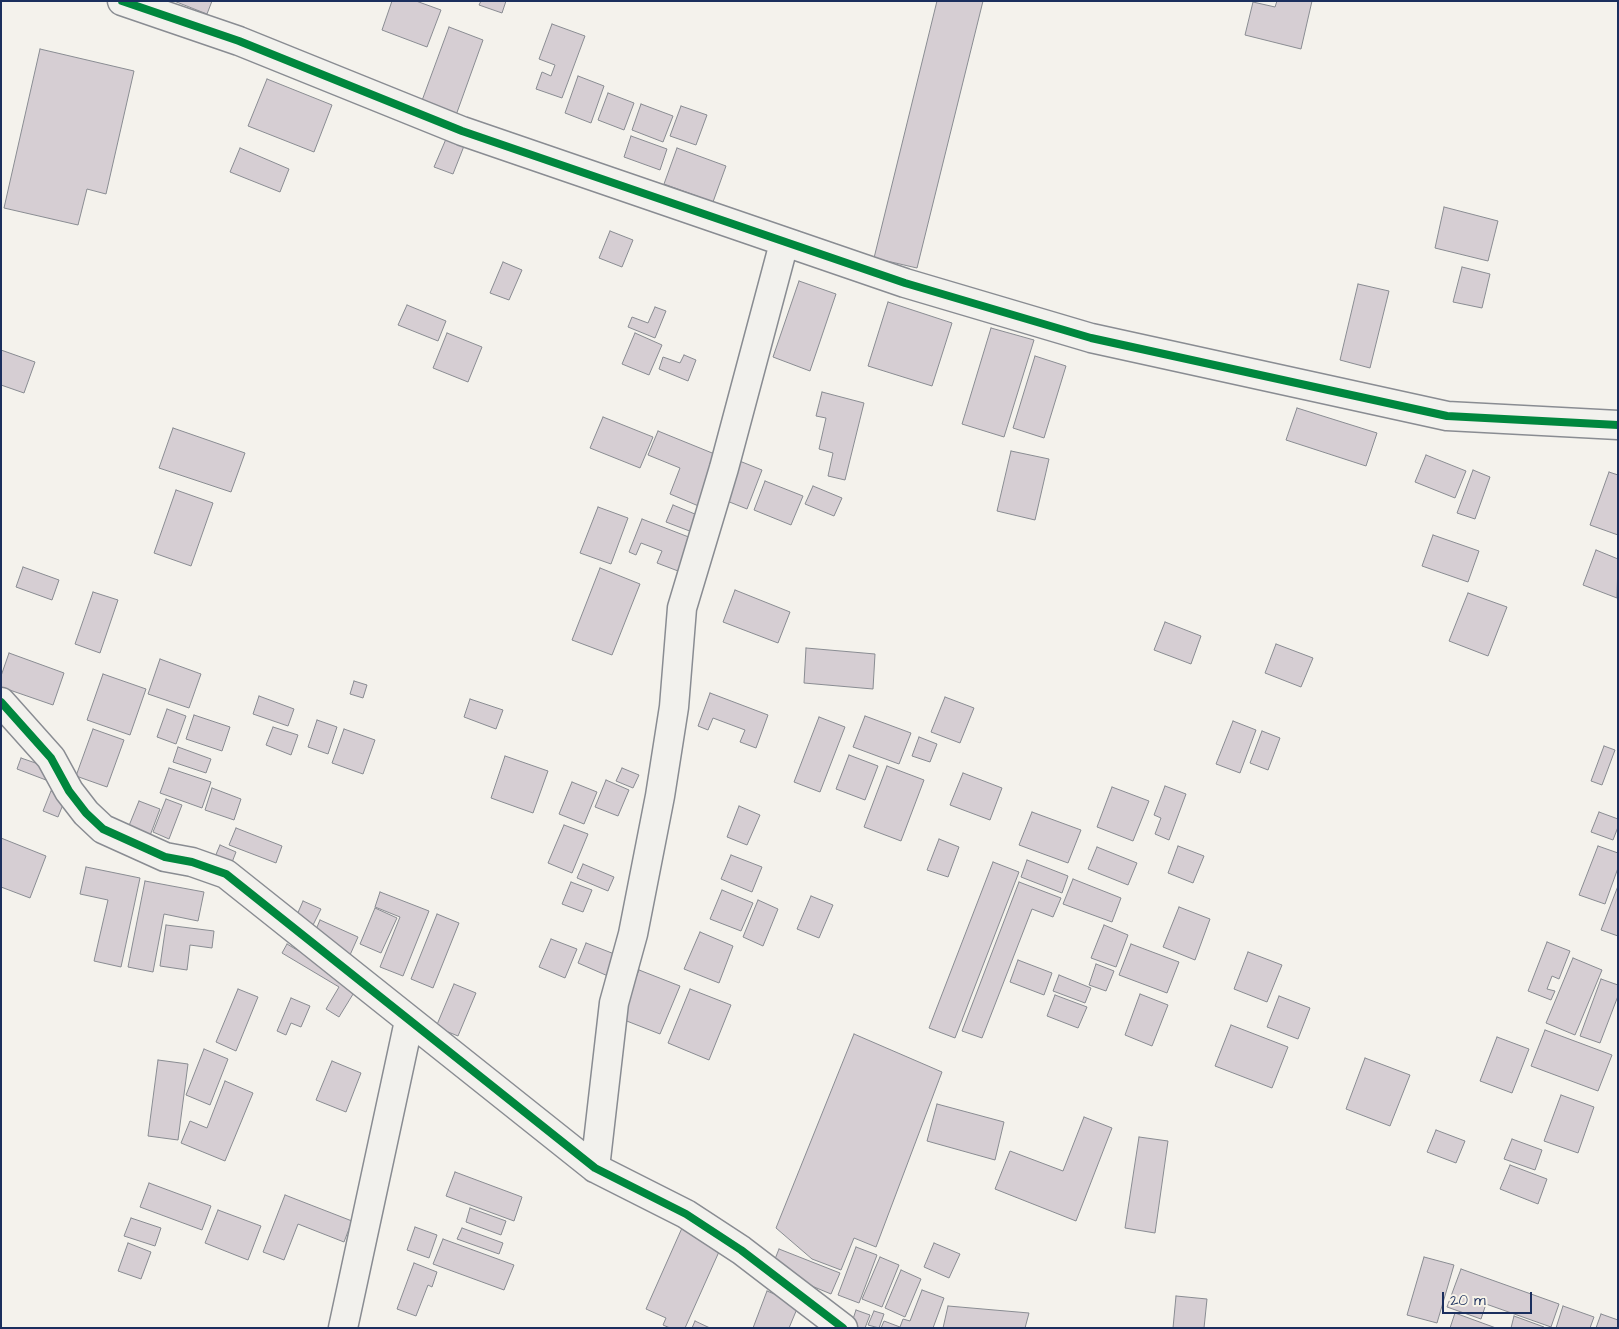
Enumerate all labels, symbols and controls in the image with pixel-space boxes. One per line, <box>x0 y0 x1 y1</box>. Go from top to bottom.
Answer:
scale bar <box>1444 1282 1534 1314</box>
text: 20 m <box>1450 1290 1486 1311</box>

